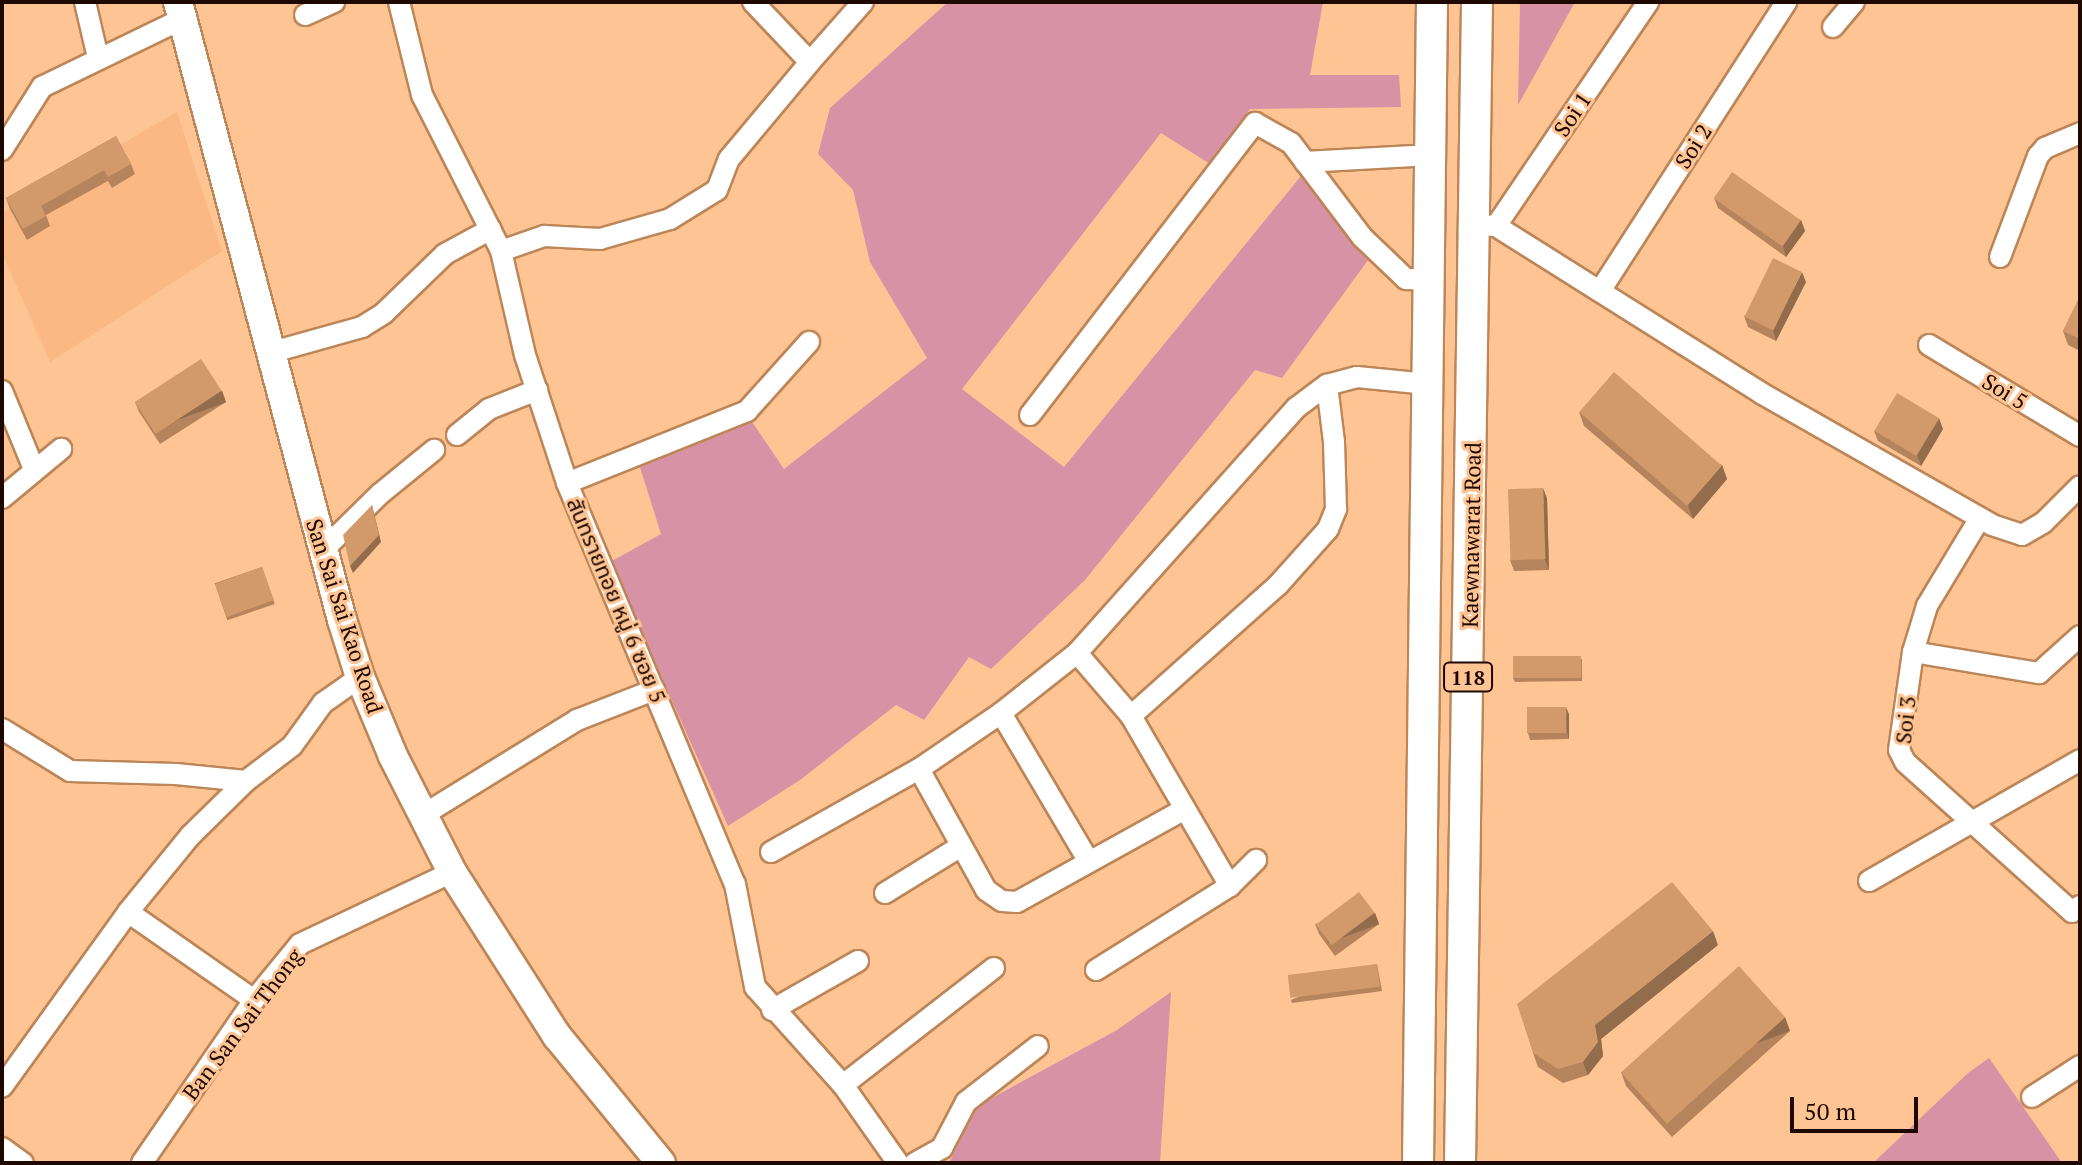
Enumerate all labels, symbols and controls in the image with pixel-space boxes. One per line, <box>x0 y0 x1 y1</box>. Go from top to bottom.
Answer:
street label: Soi 1 <box>1548 87 1596 141</box>
street label: Soi 2 <box>1669 119 1717 173</box>
street label: Soi 5 <box>1978 367 2032 415</box>
street label: Kaewnawarat Road <box>1456 442 1486 628</box>
street label: สันทรายทอย หมู่ 6 ซอย 5 <box>562 493 672 707</box>
street label: San Sai Sai Kao Road <box>301 515 389 717</box>
road number: 118 <box>1442 661 1494 693</box>
street label: Soi 3 <box>1889 695 1921 745</box>
street label: Ban San Sai Thong <box>177 943 307 1105</box>
scale bar <box>1794 1081 1922 1131</box>
text: 50 m <box>1804 1095 1856 1127</box>

